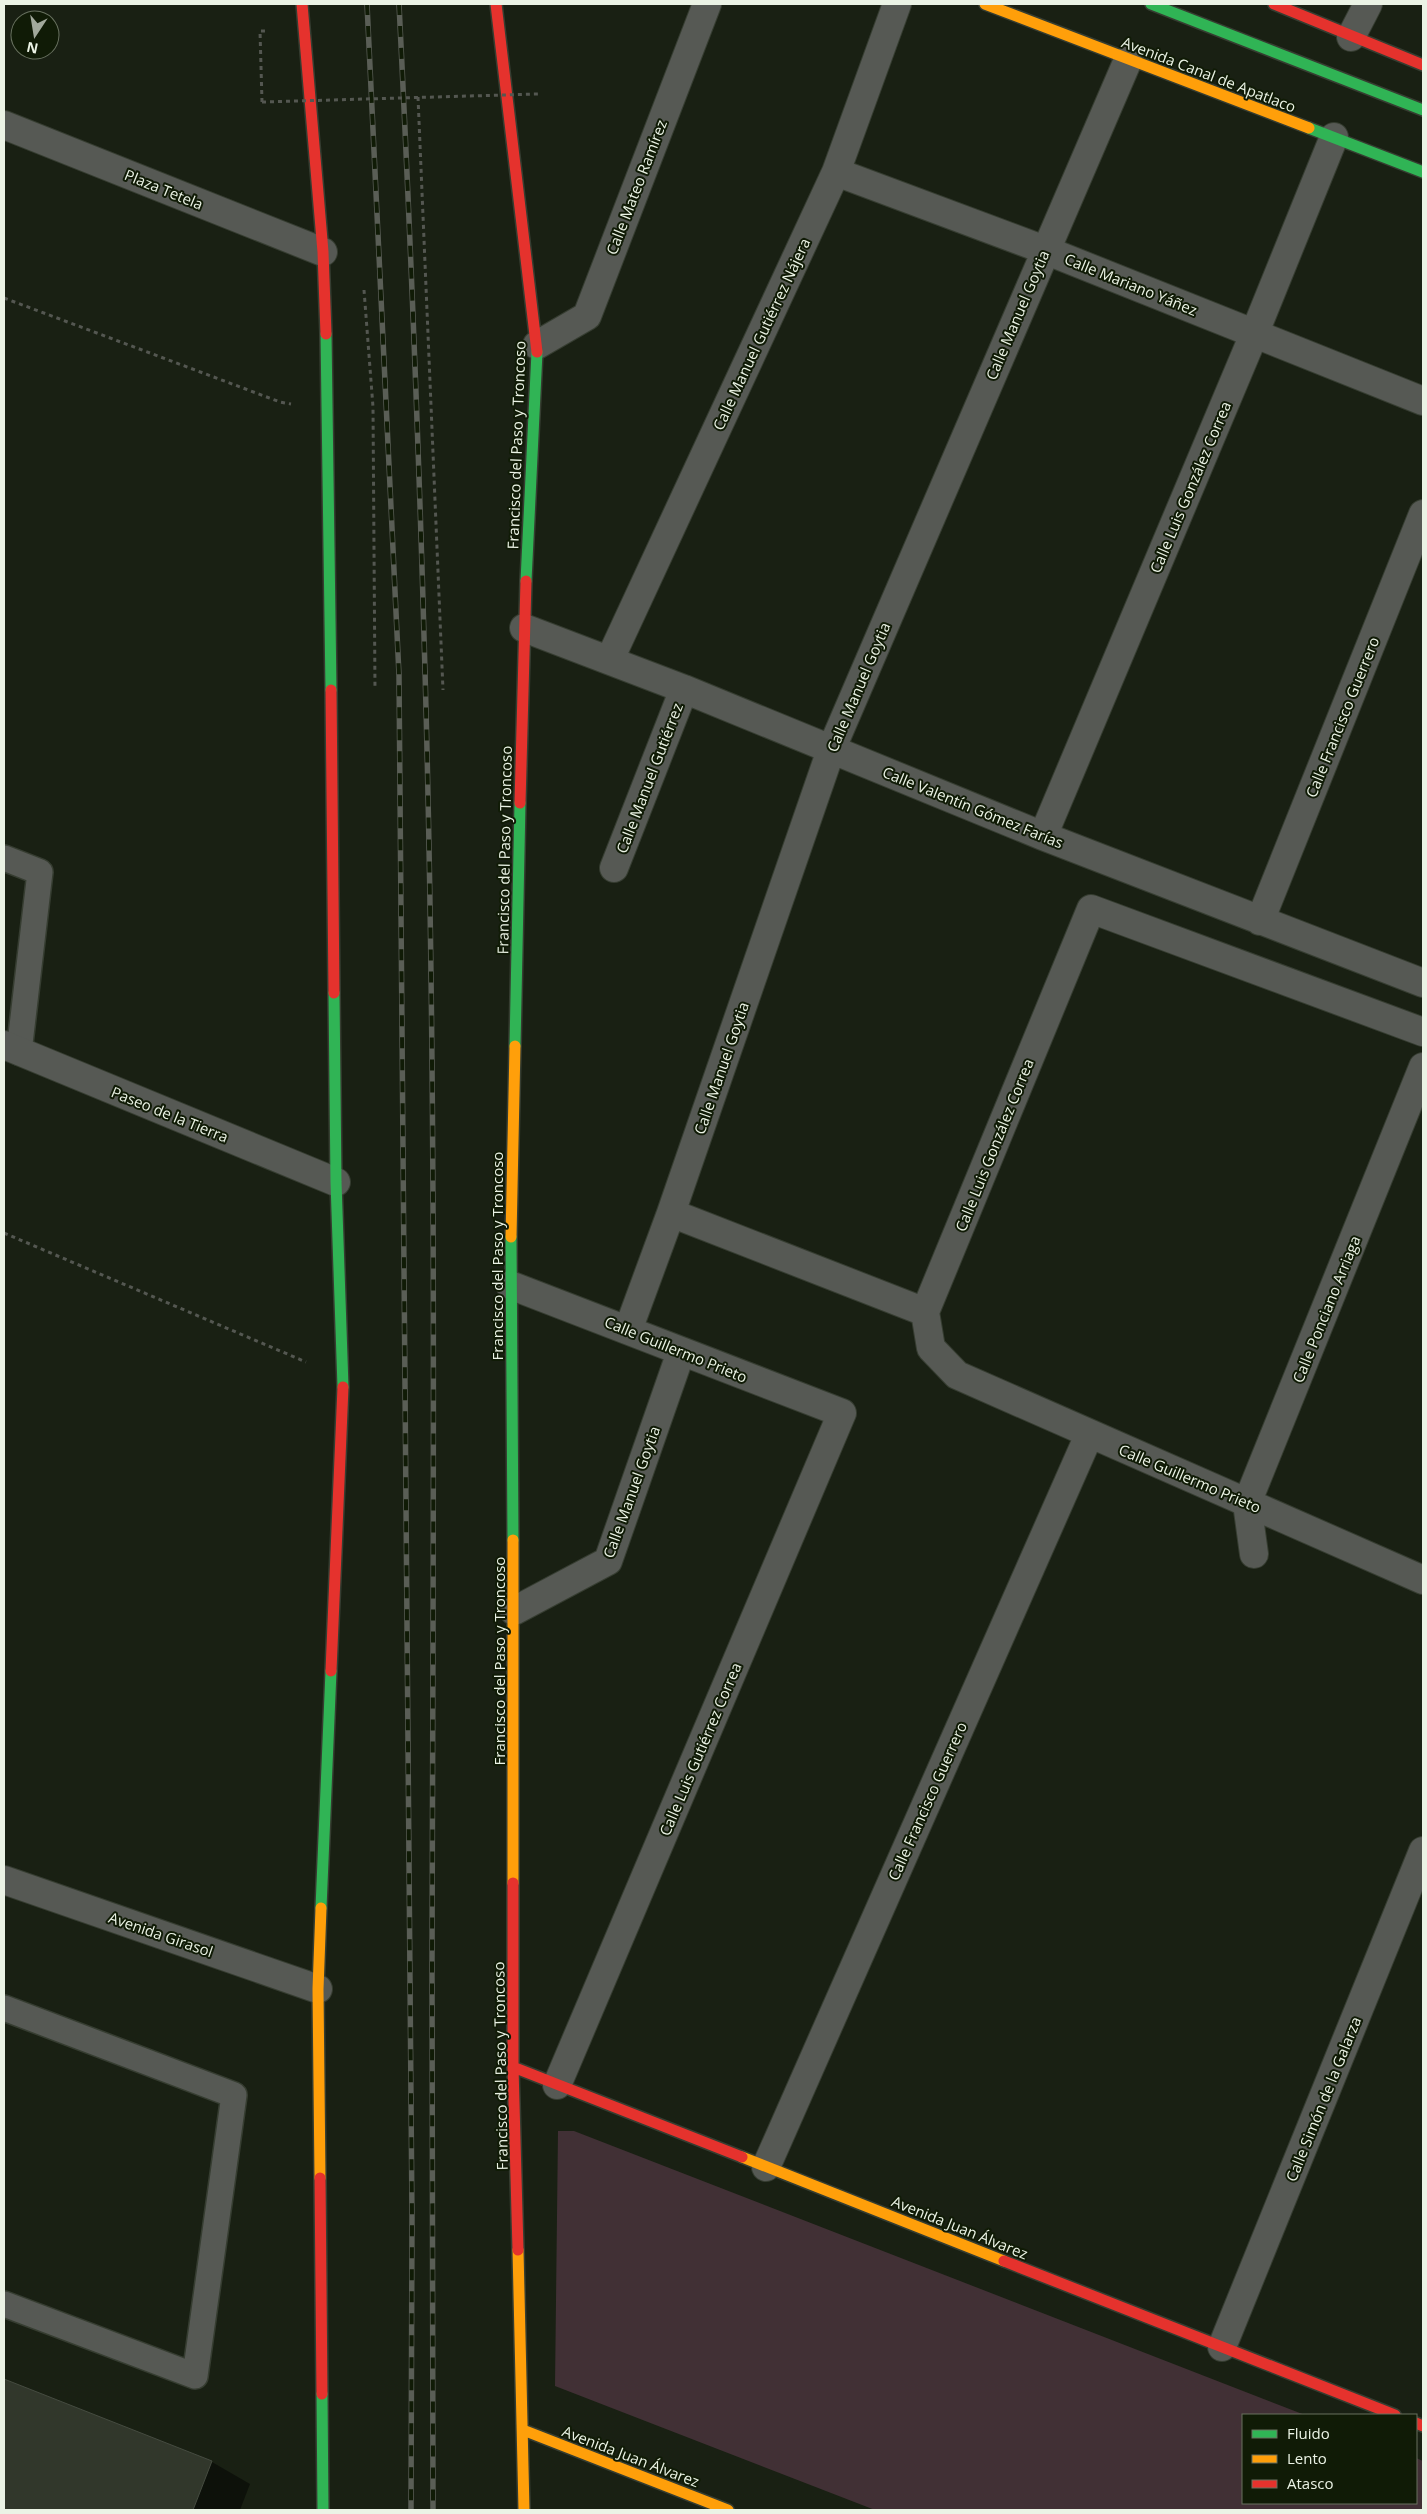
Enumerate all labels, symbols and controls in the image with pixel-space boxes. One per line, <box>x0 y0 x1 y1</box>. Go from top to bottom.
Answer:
north arrow <box>10 10 60 60</box>
street label: Avenida Canal de Apatlaco <box>1119 32 1299 116</box>
text: N <box>25 38 40 59</box>
street label: Calle Mateo Ramírez <box>601 117 671 257</box>
street label: Plaza Tetela <box>122 164 206 214</box>
street label: Calle Manuel Gutiérrez Nájera <box>708 235 814 433</box>
street label: Calle Manuel Goytia <box>981 247 1053 383</box>
street label: Calle Mariano Yáñez <box>1062 248 1200 320</box>
street label: Francisco del Paso y Troncoso <box>502 340 530 550</box>
street label: Calle Luis González Correa <box>1145 398 1235 576</box>
street label: Calle Manuel Goytia <box>822 619 894 755</box>
street label: Calle Francisco Guerrero <box>1301 634 1383 800</box>
street label: Calle Manuel Gutiérrez <box>611 700 687 856</box>
street label: Francisco del Paso y Troncoso <box>492 745 516 955</box>
street label: Calle Valentín Gómez Farías <box>880 762 1066 852</box>
street label: Calle Manuel Goytia <box>689 999 753 1137</box>
street label: Calle Luis González Correa <box>950 1056 1038 1234</box>
street label: Paseo de la Tierra <box>109 1081 231 1147</box>
street label: Francisco del Paso y Troncoso <box>487 1152 507 1360</box>
street label: Calle Ponciano Arriaga <box>1287 1233 1365 1385</box>
street label: Calle Guillermo Prieto <box>602 1311 750 1387</box>
street label: Calle Manuel Goytia <box>598 1423 664 1561</box>
street label: Calle Guillermo Prieto <box>1116 1439 1264 1517</box>
street label: Francisco del Paso y Troncoso <box>489 1557 509 1765</box>
street label: Calle Luis Gutiérrez Correa <box>654 1659 746 1839</box>
street label: Calle Francisco Guerrero <box>883 1719 971 1883</box>
street label: Avenida Girasol <box>106 1907 216 1961</box>
street label: Francisco del Paso y Troncoso <box>488 1961 512 2171</box>
street label: Calle Simón de la Galarza <box>1281 2014 1365 2184</box>
street label: Avenida Juan Álvarez <box>889 2191 1031 2263</box>
legend <box>1242 2414 1417 2504</box>
street label: Avenida Juan Álvarez <box>560 2421 702 2491</box>
text: Fluido <box>1287 2423 1330 2443</box>
text: Lento <box>1287 2448 1327 2468</box>
text: Atasco <box>1287 2473 1334 2493</box>

